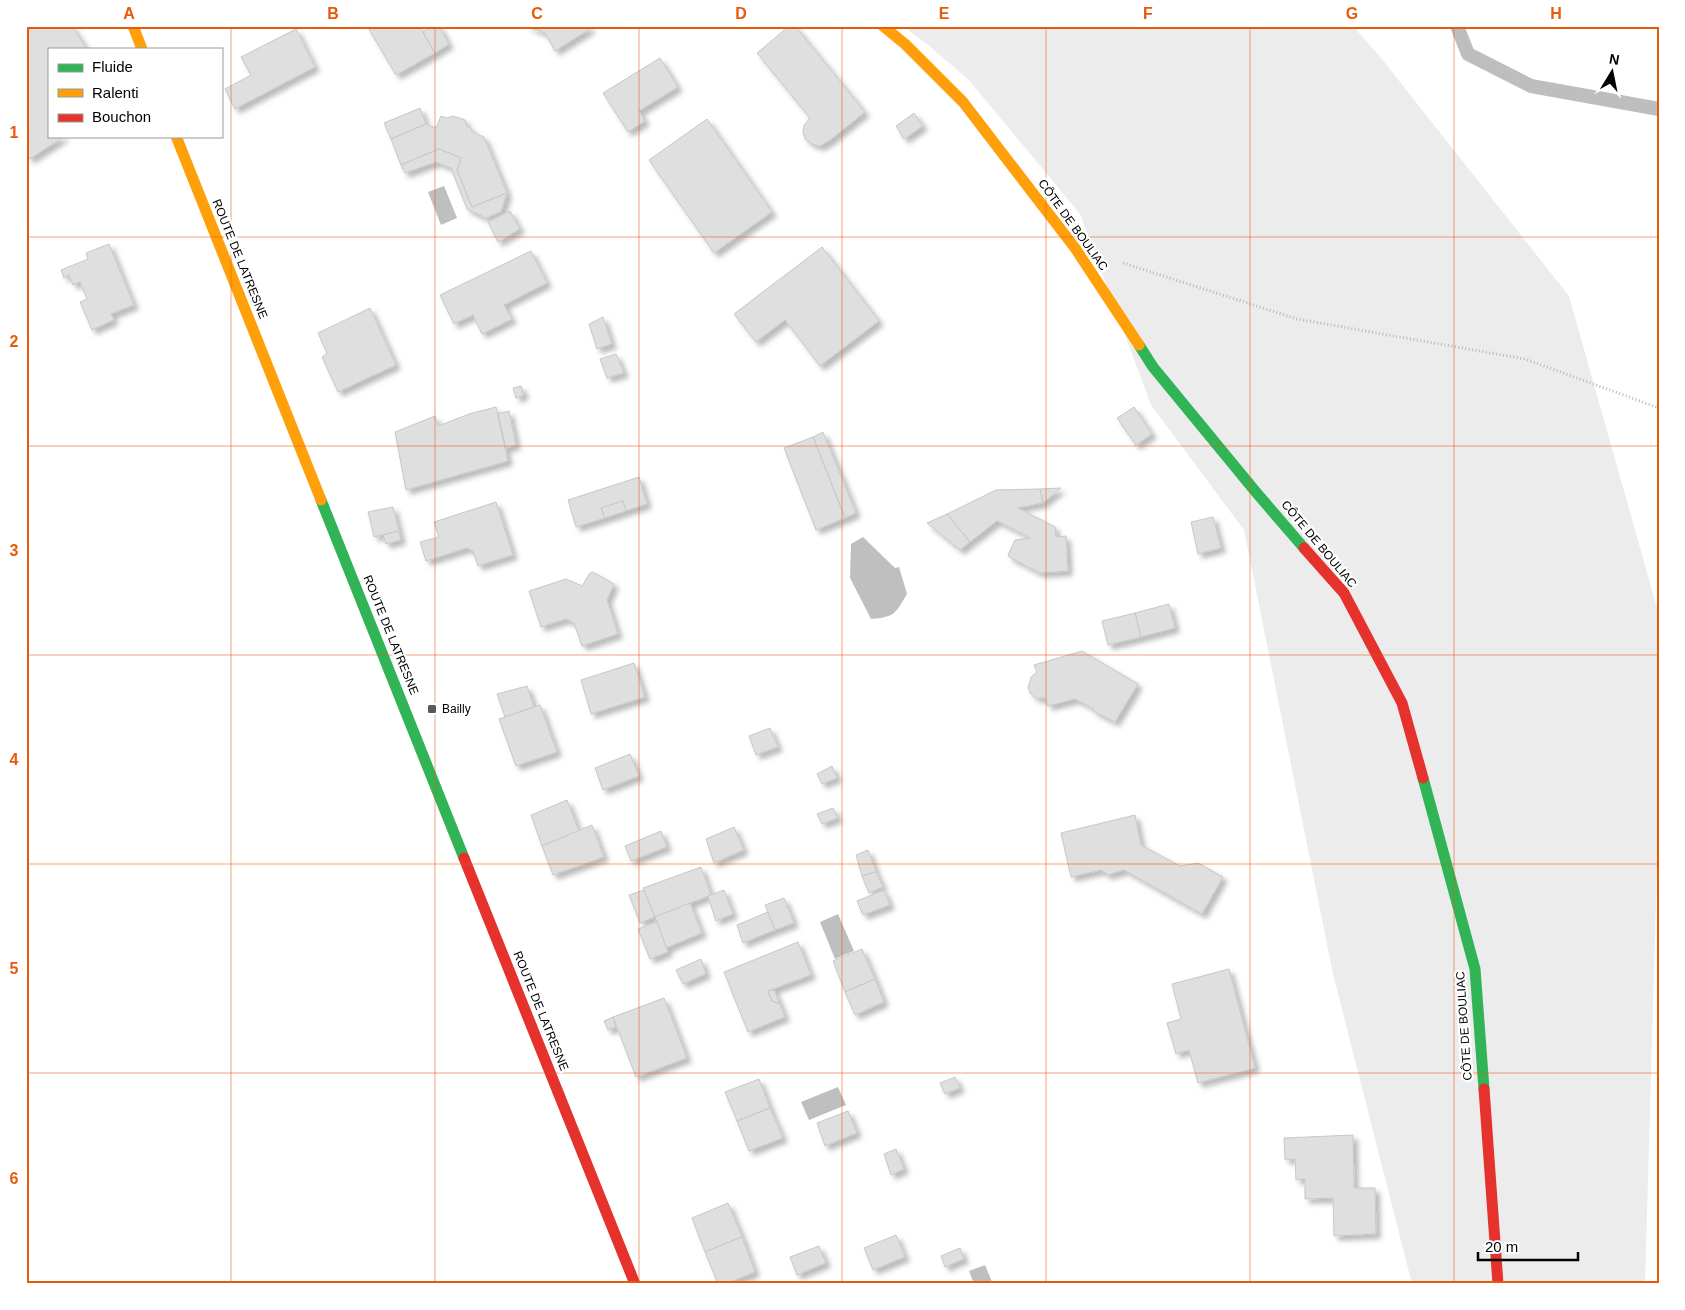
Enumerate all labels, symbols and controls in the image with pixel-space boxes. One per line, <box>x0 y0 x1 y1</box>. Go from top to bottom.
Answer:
text: A <box>123 5 135 22</box>
text: B <box>327 5 339 22</box>
text: C <box>531 5 543 22</box>
text: D <box>735 5 747 22</box>
text: E <box>939 5 950 22</box>
text: F <box>1143 5 1153 22</box>
text: G <box>1346 5 1358 22</box>
text: H <box>1550 5 1562 22</box>
legend <box>48 48 222 138</box>
north arrow <box>1588 48 1638 98</box>
text: N <box>1608 50 1621 68</box>
text: Fluide <box>92 58 133 75</box>
text: Ralenti <box>92 84 139 101</box>
text: Bouchon <box>92 108 151 125</box>
text: 1 <box>10 124 19 141</box>
street label: CÔTE DE BOULIAC <box>1035 176 1112 274</box>
street label: ROUTE DE LATRESNE <box>210 197 270 321</box>
text: 2 <box>10 333 19 350</box>
street label: CÔTE DE BOULIAC <box>1278 497 1360 591</box>
text: 3 <box>10 542 19 559</box>
street label: ROUTE DE LATRESNE <box>361 573 421 697</box>
place label: Bailly <box>442 702 471 716</box>
marker: Bailly <box>426 703 438 715</box>
text: 4 <box>10 751 19 768</box>
street label: ROUTE DE LATRESNE <box>511 949 571 1073</box>
text: 5 <box>10 960 19 977</box>
street label: CÔTE DE BOULIAC <box>1452 971 1475 1081</box>
text: 6 <box>10 1170 19 1187</box>
scale bar <box>1478 1230 1578 1262</box>
text: 20 m <box>1485 1238 1518 1255</box>

